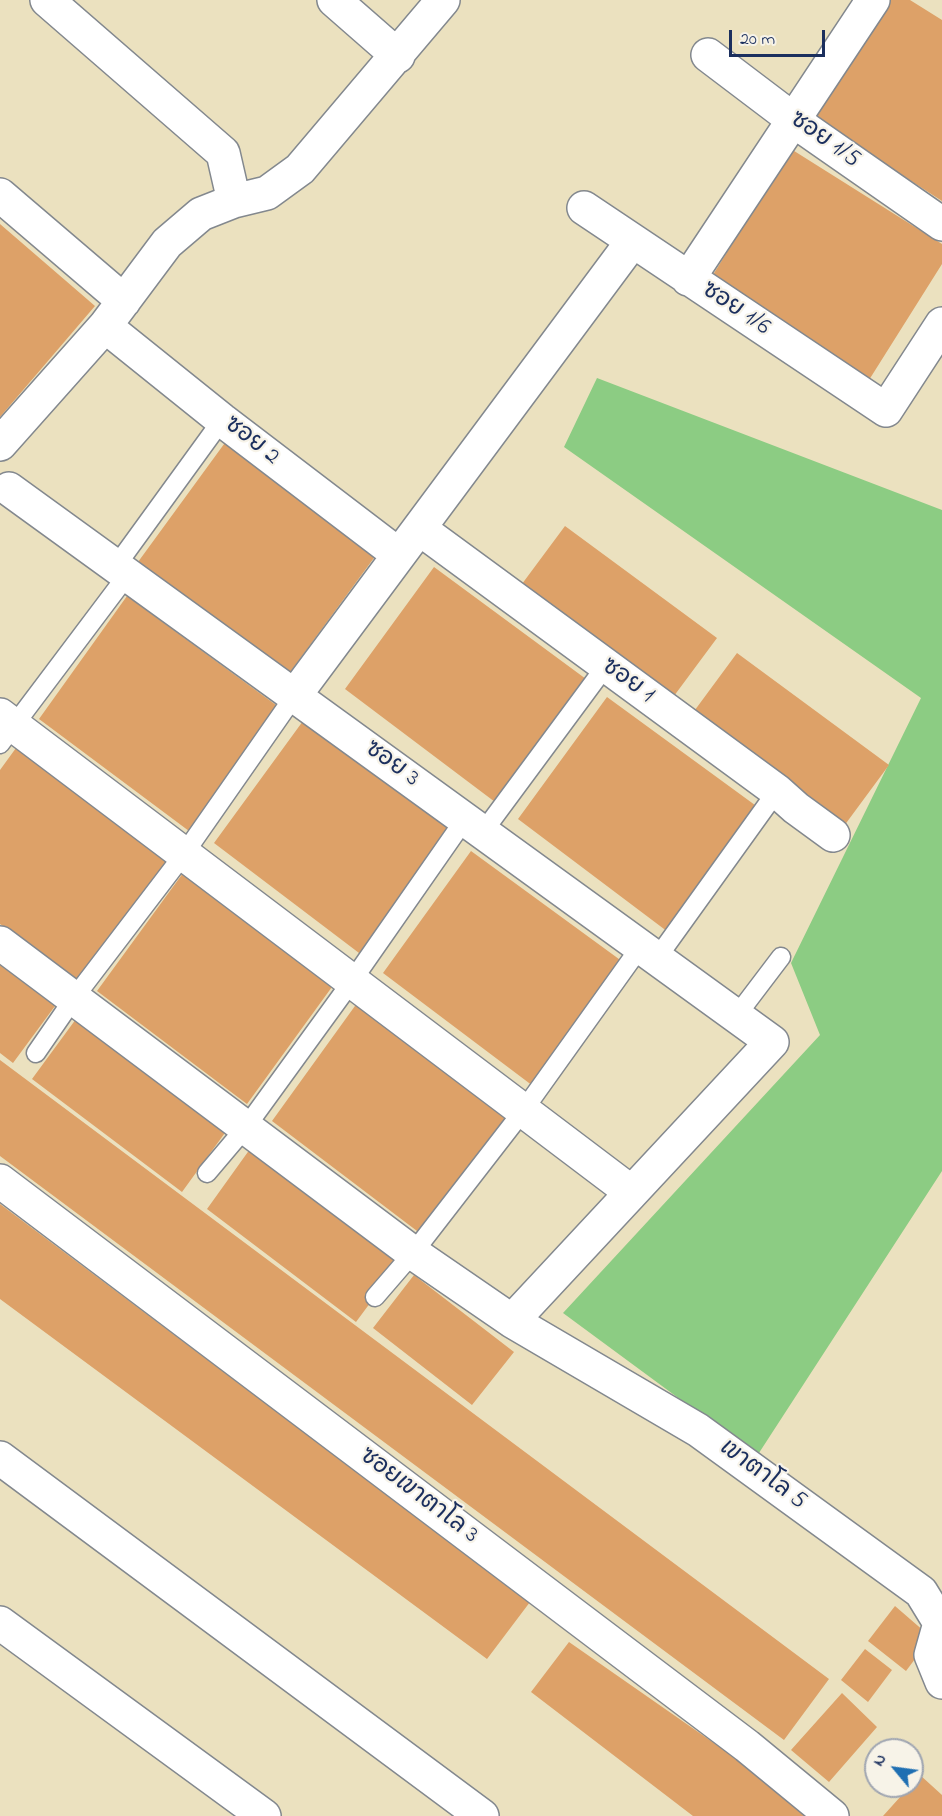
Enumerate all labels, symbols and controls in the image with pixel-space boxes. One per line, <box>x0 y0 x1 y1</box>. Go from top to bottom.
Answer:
scale bar <box>732 18 828 56</box>
text: 20 m <box>740 27 775 53</box>
street label: ซอย 1/5 <box>783 106 865 176</box>
street label: ซอย 1/6 <box>695 277 775 343</box>
street label: ซอย 2 <box>217 411 285 473</box>
street label: ซอย 1 <box>595 653 659 711</box>
street label: ซอย 3 <box>358 736 424 794</box>
street label: เขาตาโล 5 <box>713 1435 811 1517</box>
street label: ซอยเขาตาโล 3 <box>353 1443 483 1551</box>
north arrow <box>864 1738 924 1798</box>
text: N <box>867 1750 893 1771</box>

